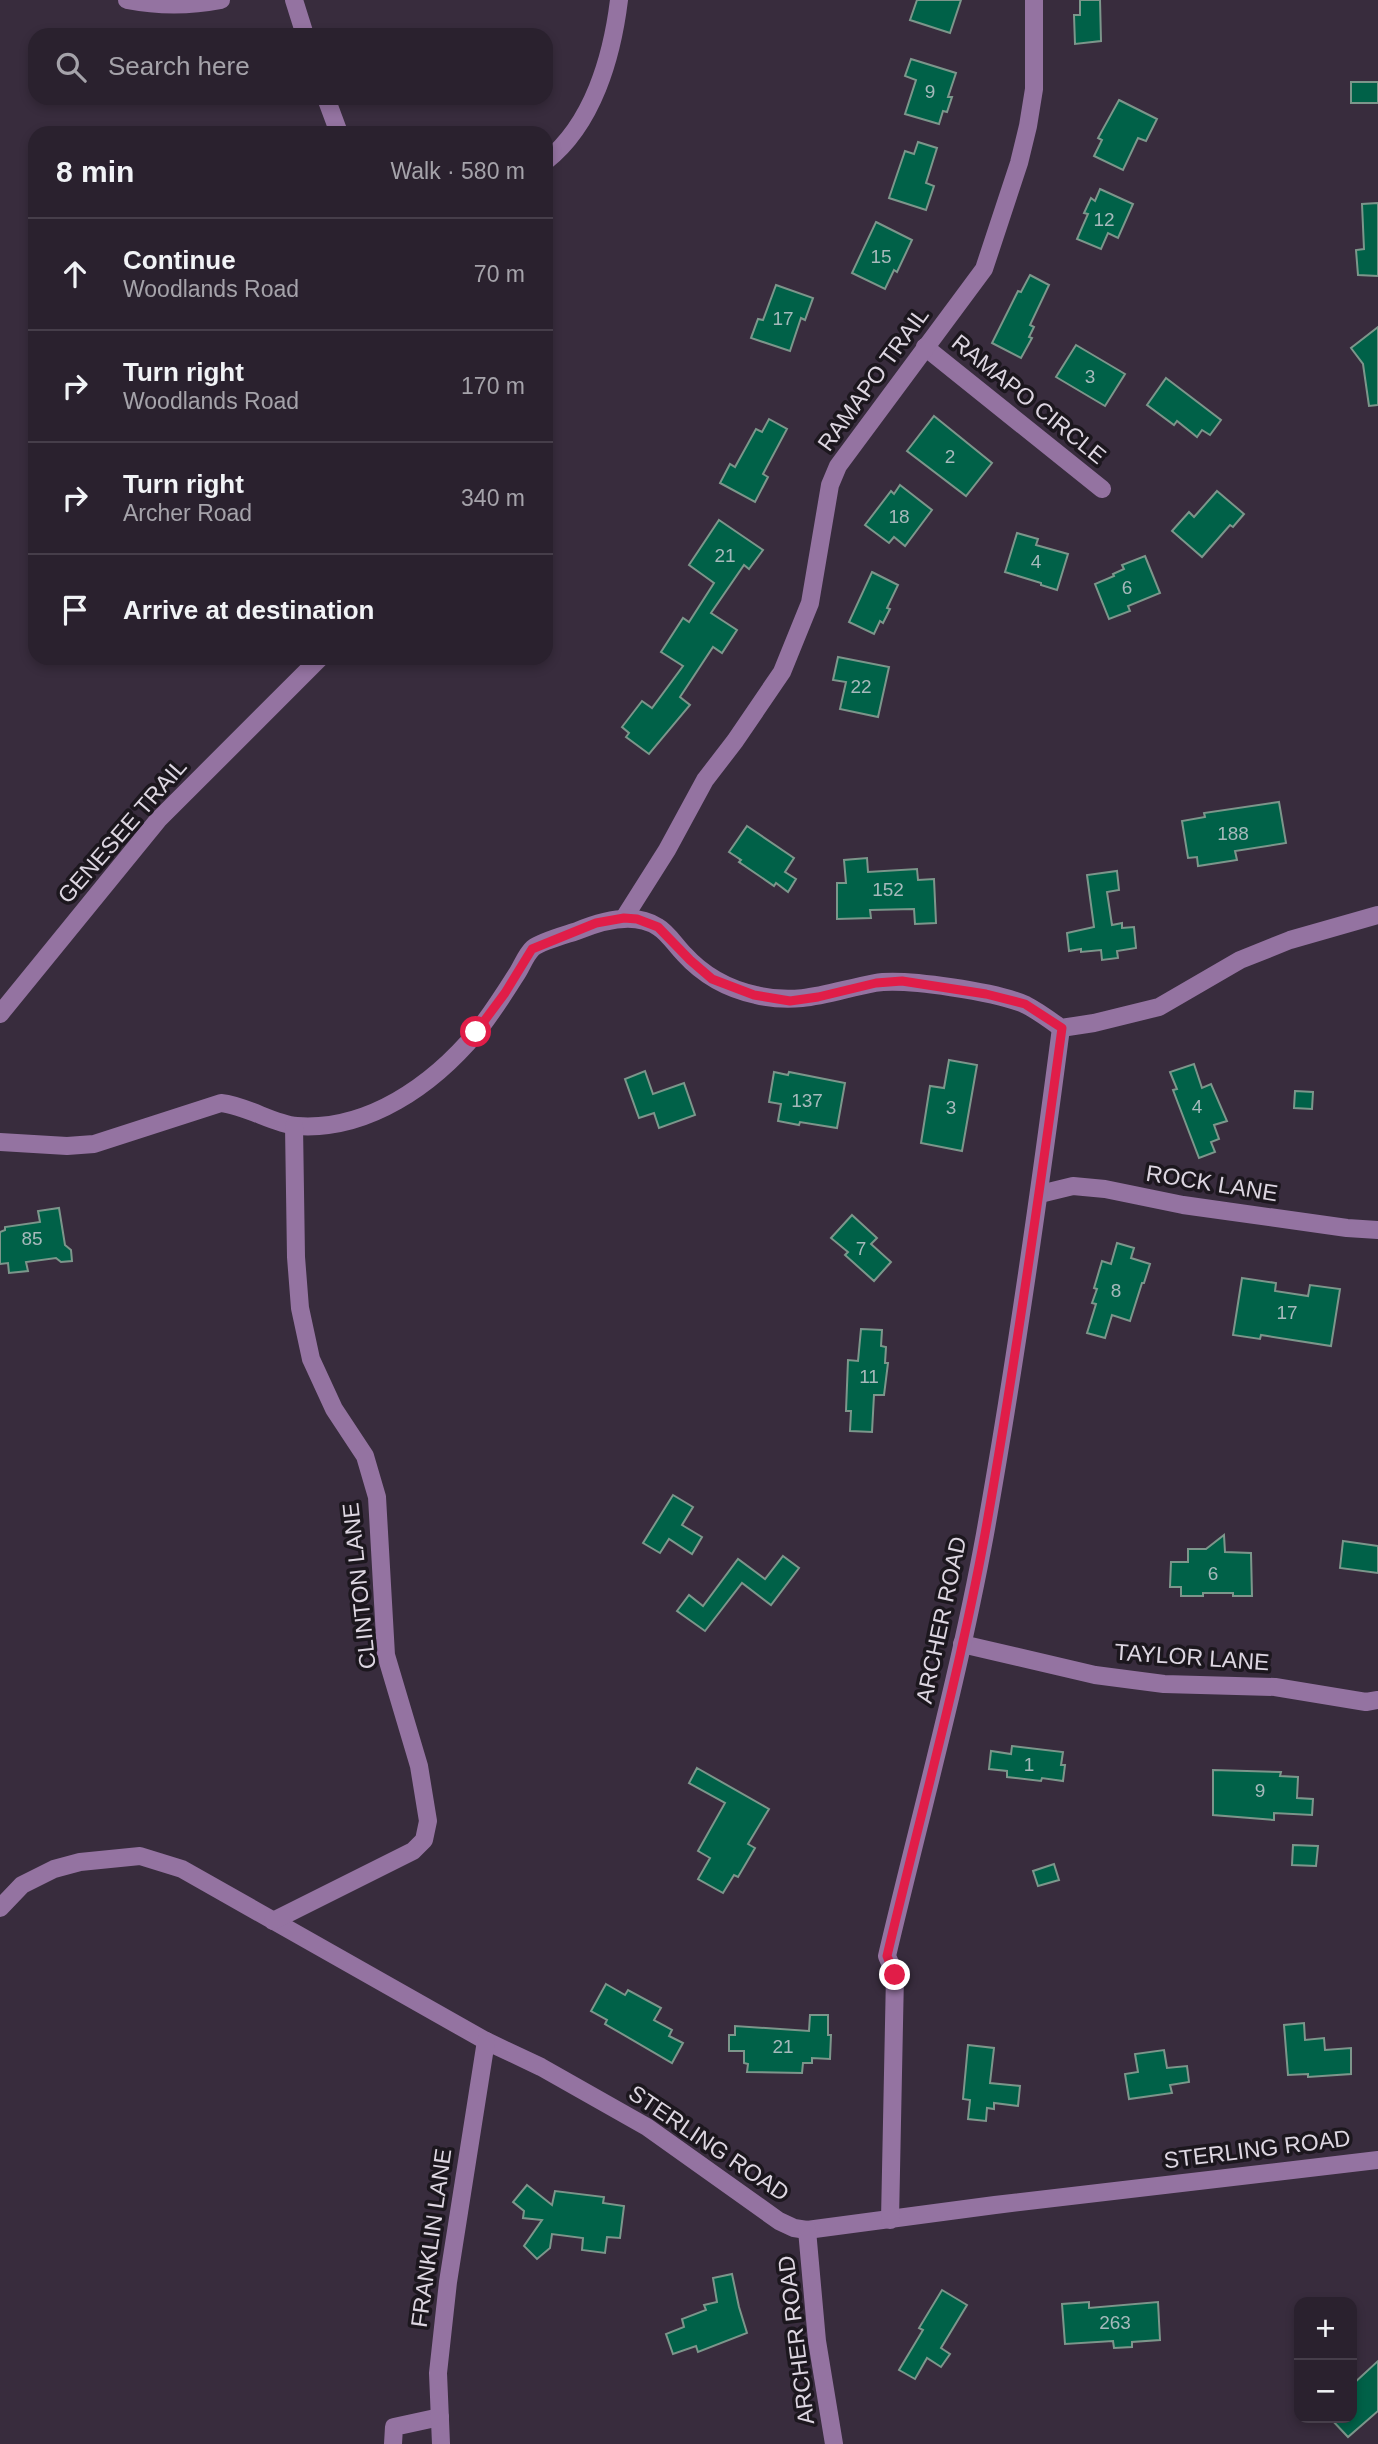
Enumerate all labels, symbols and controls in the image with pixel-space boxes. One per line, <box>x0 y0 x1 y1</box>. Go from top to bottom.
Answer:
search box <box>28 28 553 105</box>
icon: search <box>52 48 90 86</box>
text: Search here <box>108 51 250 81</box>
house number: 9 <box>925 81 935 102</box>
text: 8 min <box>56 155 134 188</box>
text: Walk · 580 m <box>390 158 525 184</box>
house number: 12 <box>1093 209 1115 230</box>
text: Continue <box>123 245 236 275</box>
house number: 15 <box>870 246 892 267</box>
icon: ahead <box>56 255 94 293</box>
text: 70 m <box>474 261 525 287</box>
text: Woodlands Road <box>123 276 299 302</box>
street label: RAMAPO TRAIL <box>812 302 934 456</box>
house number: 17 <box>772 308 794 329</box>
street label: RAMAPO CIRCLE <box>947 329 1111 469</box>
text: Turn right <box>123 357 244 387</box>
house number: 3 <box>1085 366 1095 387</box>
icon: right <box>56 367 94 405</box>
text: 170 m <box>461 373 525 399</box>
text: Woodlands Road <box>123 388 299 414</box>
house number: 2 <box>945 446 955 467</box>
text: Turn right <box>123 469 244 499</box>
icon: right <box>56 479 94 517</box>
text: 340 m <box>461 485 525 511</box>
text: Archer Road <box>123 500 252 526</box>
house number: 18 <box>888 506 910 527</box>
house number: 21 <box>714 545 736 566</box>
house number: 4 <box>1031 551 1042 572</box>
house number: 6 <box>1122 577 1132 598</box>
icon: arrive <box>56 591 94 629</box>
text: Arrive at destination <box>123 595 374 625</box>
house number: 22 <box>850 676 872 697</box>
street label: GENESEE TRAIL <box>52 754 192 908</box>
house number: 188 <box>1217 823 1249 844</box>
house number: 152 <box>872 879 904 900</box>
route start <box>460 1016 491 1047</box>
house number: 137 <box>791 1090 823 1111</box>
house number: 4 <box>1192 1096 1203 1117</box>
house number: 3 <box>946 1097 956 1118</box>
street label: ROCK LANE <box>1144 1160 1280 1206</box>
house number: 85 <box>21 1228 43 1249</box>
house number: 7 <box>856 1238 866 1259</box>
house number: 8 <box>1111 1280 1121 1301</box>
house number: 17 <box>1276 1302 1298 1323</box>
house number: 11 <box>859 1366 879 1387</box>
street label: CLINTON LANE <box>337 1502 381 1670</box>
street label: ARCHER ROAD <box>911 1534 971 1706</box>
house number: 6 <box>1208 1563 1218 1584</box>
street label: TAYLOR LANE <box>1114 1639 1270 1675</box>
house number: 1 <box>1024 1754 1034 1775</box>
house number: 9 <box>1255 1780 1265 1801</box>
route end <box>879 1959 910 1990</box>
house number: 21 <box>772 2036 794 2057</box>
street label: STERLING ROAD <box>624 2080 794 2206</box>
street label: STERLING ROAD <box>1162 2125 1352 2173</box>
street label: FRANKLIN LANE <box>406 2147 456 2329</box>
street label: ARCHER ROAD <box>773 2254 819 2426</box>
map controls <box>1294 2297 1357 2423</box>
button: + <box>1294 2297 1357 2360</box>
house number: 263 <box>1099 2312 1131 2333</box>
button: − <box>1294 2360 1357 2423</box>

